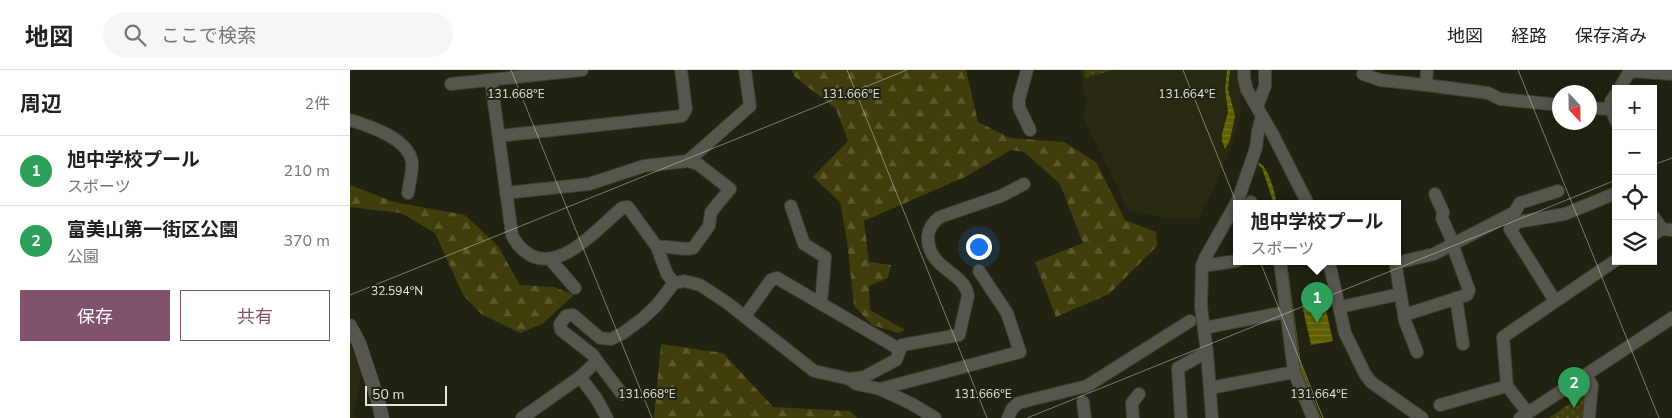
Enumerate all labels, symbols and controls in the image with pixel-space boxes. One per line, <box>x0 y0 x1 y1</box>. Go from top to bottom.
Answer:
search box <box>103 12 453 57</box>
text: 地図 <box>25 21 73 53</box>
icon: search <box>121 21 149 49</box>
text: ここで検索 <box>161 23 256 49</box>
text: 地図 <box>1447 24 1483 48</box>
text: 経路 <box>1511 24 1547 48</box>
text: 保存済み <box>1575 24 1647 48</box>
north arrow <box>1552 85 1597 130</box>
map controls <box>1612 85 1657 265</box>
button: + <box>1612 85 1657 130</box>
text: 131.668°E <box>487 86 545 102</box>
text: 131.666°E <box>822 86 880 102</box>
text: 131.664°E <box>1158 86 1216 102</box>
text: 周辺 <box>20 90 62 118</box>
text: 2件 <box>304 93 330 115</box>
button: − <box>1612 130 1657 175</box>
text: 旭中学校プール <box>67 147 200 173</box>
text: 1 <box>31 160 41 182</box>
text: 210 m <box>283 160 330 182</box>
button: locate <box>1612 175 1657 220</box>
text: スポーツ <box>67 176 131 198</box>
popup <box>1233 200 1401 265</box>
text: 旭中学校プール <box>1250 209 1384 235</box>
text: 富美山第一街区公園 <box>67 217 238 243</box>
button: layers <box>1612 220 1657 265</box>
text: 2 <box>31 230 41 252</box>
text: 370 m <box>283 230 330 252</box>
your location <box>966 234 992 260</box>
text: スポーツ <box>1250 238 1314 260</box>
text: 公園 <box>67 246 99 268</box>
pin: 1 <box>1301 282 1333 323</box>
text: 32.594°N <box>371 283 423 299</box>
button: 保存 <box>20 290 170 341</box>
button: 共有 <box>180 290 330 341</box>
pin: 2 <box>1558 367 1590 408</box>
scale bar <box>365 383 448 406</box>
text: 50 m <box>372 385 404 404</box>
text: 131.668°E <box>618 386 676 402</box>
text: 131.666°E <box>954 386 1012 402</box>
text: 131.664°E <box>1290 386 1348 402</box>

